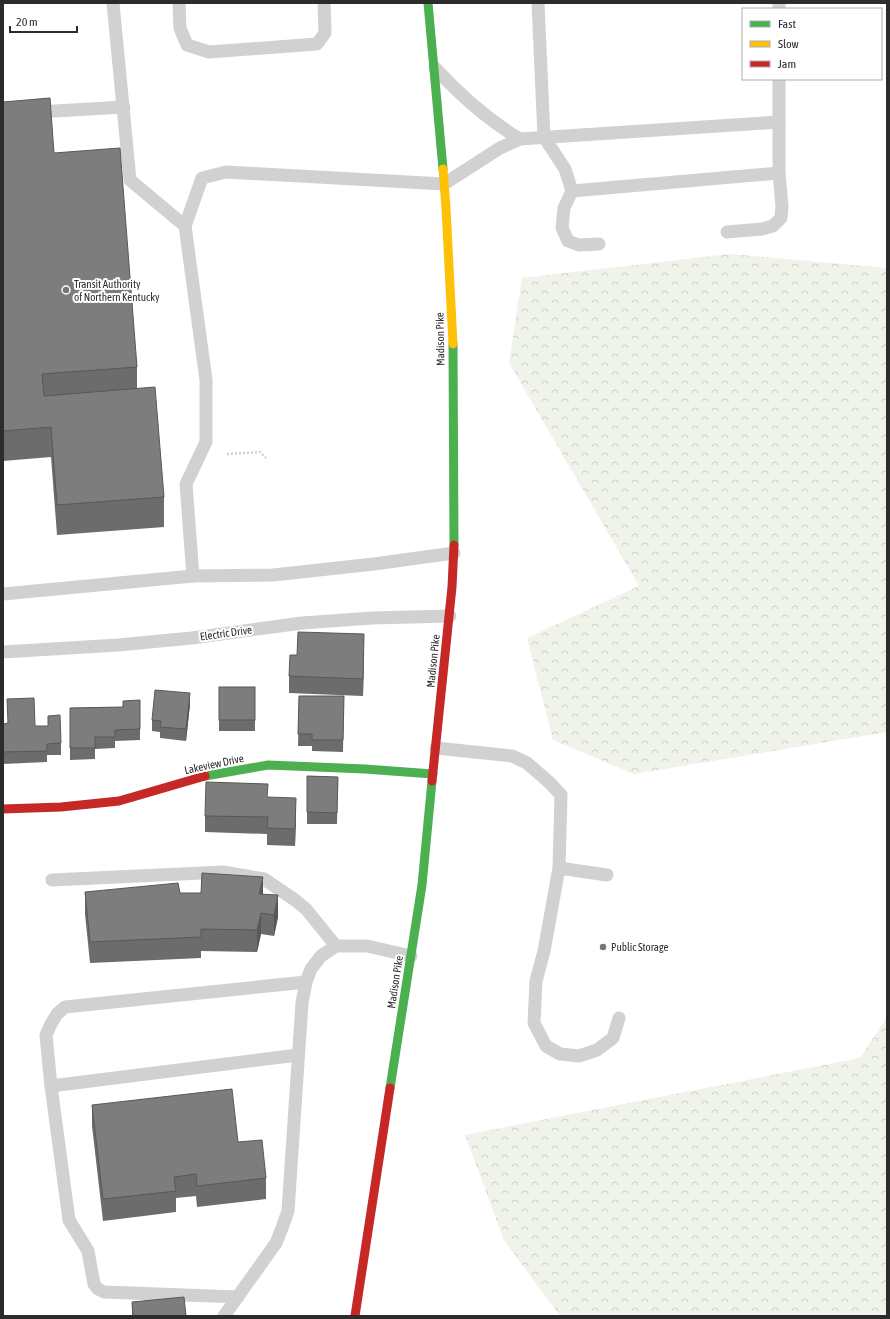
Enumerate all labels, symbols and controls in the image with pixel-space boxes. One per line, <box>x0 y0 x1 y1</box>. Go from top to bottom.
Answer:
scale bar <box>10 8 77 34</box>
legend <box>742 8 882 80</box>
text: 20 m <box>16 15 38 29</box>
text: Fast <box>778 17 796 31</box>
text: Slow <box>778 37 799 51</box>
text: Jam <box>778 57 796 71</box>
place label: Transit Authority of Northern Kentucky <box>74 278 160 303</box>
marker: Transit Authority of Northern Kentucky <box>61 285 71 295</box>
street label: Madison Pike <box>434 312 446 366</box>
street label: Electric Drive <box>199 623 253 643</box>
street label: Madison Pike <box>424 634 442 688</box>
street label: Lakeview Drive <box>183 752 245 776</box>
place label: Public Storage <box>611 941 668 953</box>
marker: Public Storage <box>598 942 608 952</box>
street label: Madison Pike <box>385 955 405 1009</box>

